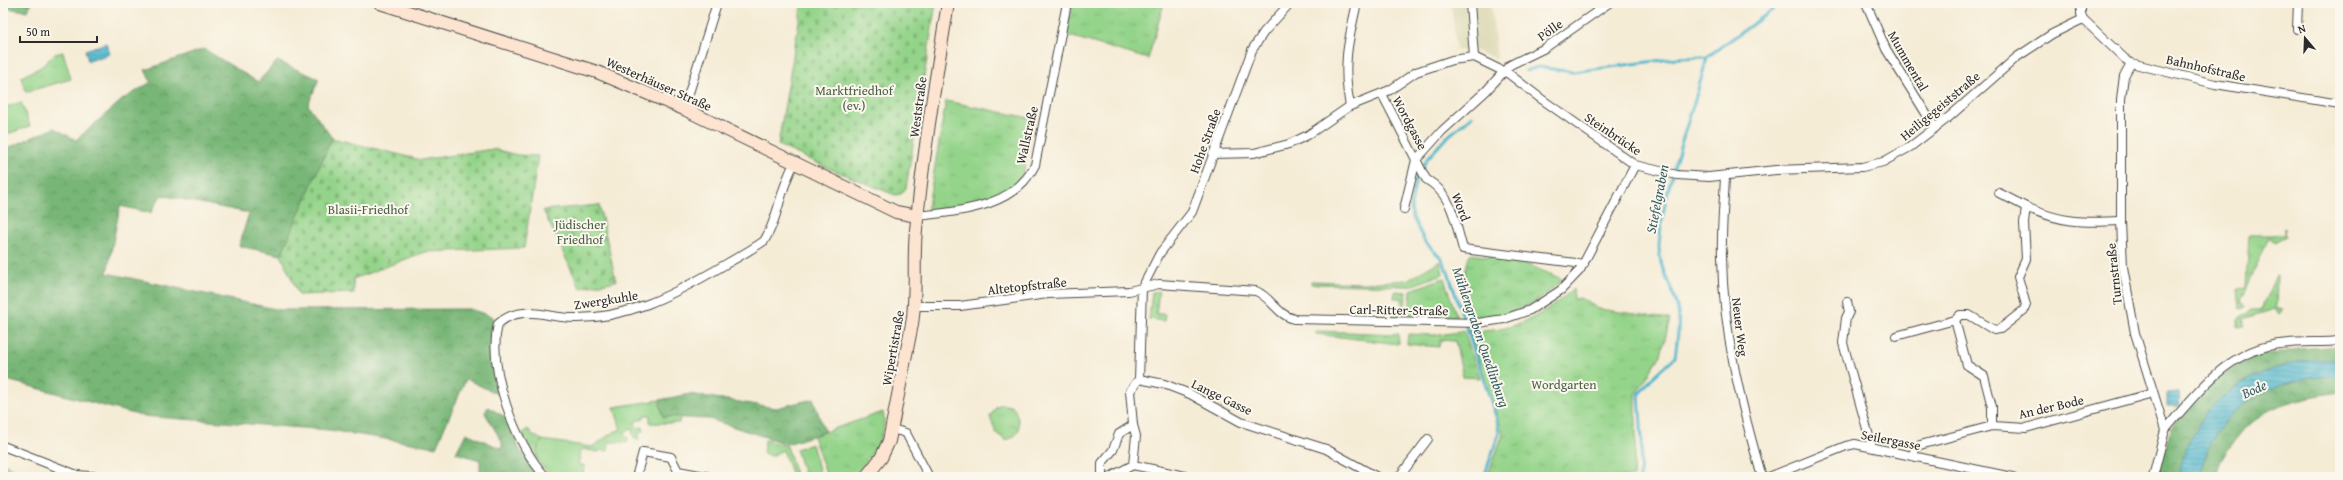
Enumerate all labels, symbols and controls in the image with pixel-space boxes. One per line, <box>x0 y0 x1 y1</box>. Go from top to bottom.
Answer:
street label: Pölle <box>1533 14 1567 46</box>
scale bar <box>20 18 97 44</box>
north arrow <box>2285 18 2325 58</box>
text: N <box>2296 20 2308 37</box>
text: 50 m <box>26 23 50 40</box>
street label: Mummental <box>1883 27 1933 95</box>
street label: Bahnhofstraße <box>2164 50 2248 86</box>
street label: Westerhäuser Straße <box>603 52 715 116</box>
street label: Heiligegeiststraße <box>1896 67 1984 145</box>
street label: Weststraße <box>904 75 932 139</box>
park label: Marktfriedhof (ev.) <box>815 81 895 115</box>
street label: Wordgasse <box>1388 93 1432 153</box>
street label: Wallstraße <box>1011 104 1043 166</box>
street label: Hohe Straße <box>1185 106 1225 176</box>
street label: Steinbrücke <box>1581 108 1645 160</box>
water label: Stiefelgraben <box>1640 163 1674 235</box>
street label: Word <box>1447 190 1475 224</box>
park label: Blasii-Friedhof <box>328 200 410 219</box>
park label: Jüdischer Friedhof <box>552 215 606 249</box>
street label: Turnstraße <box>2101 242 2127 306</box>
water label: Mühlengraben Quedlinburg <box>1448 264 1515 411</box>
street label: Altetopfstraße <box>986 272 1068 300</box>
street label: Zwergkuhle <box>573 286 639 314</box>
street label: Neuer Weg <box>1727 297 1753 358</box>
street label: Carl-Ritter-Straße <box>1349 300 1449 320</box>
street label: Wipertistraße <box>877 309 909 387</box>
street label: Lange Gasse <box>1188 374 1256 420</box>
park label: Wordgarten <box>1531 375 1597 394</box>
water label: Bode <box>2237 375 2270 404</box>
street label: An der Bode <box>2017 390 2085 424</box>
street label: Seilergasse <box>1860 425 1922 455</box>

